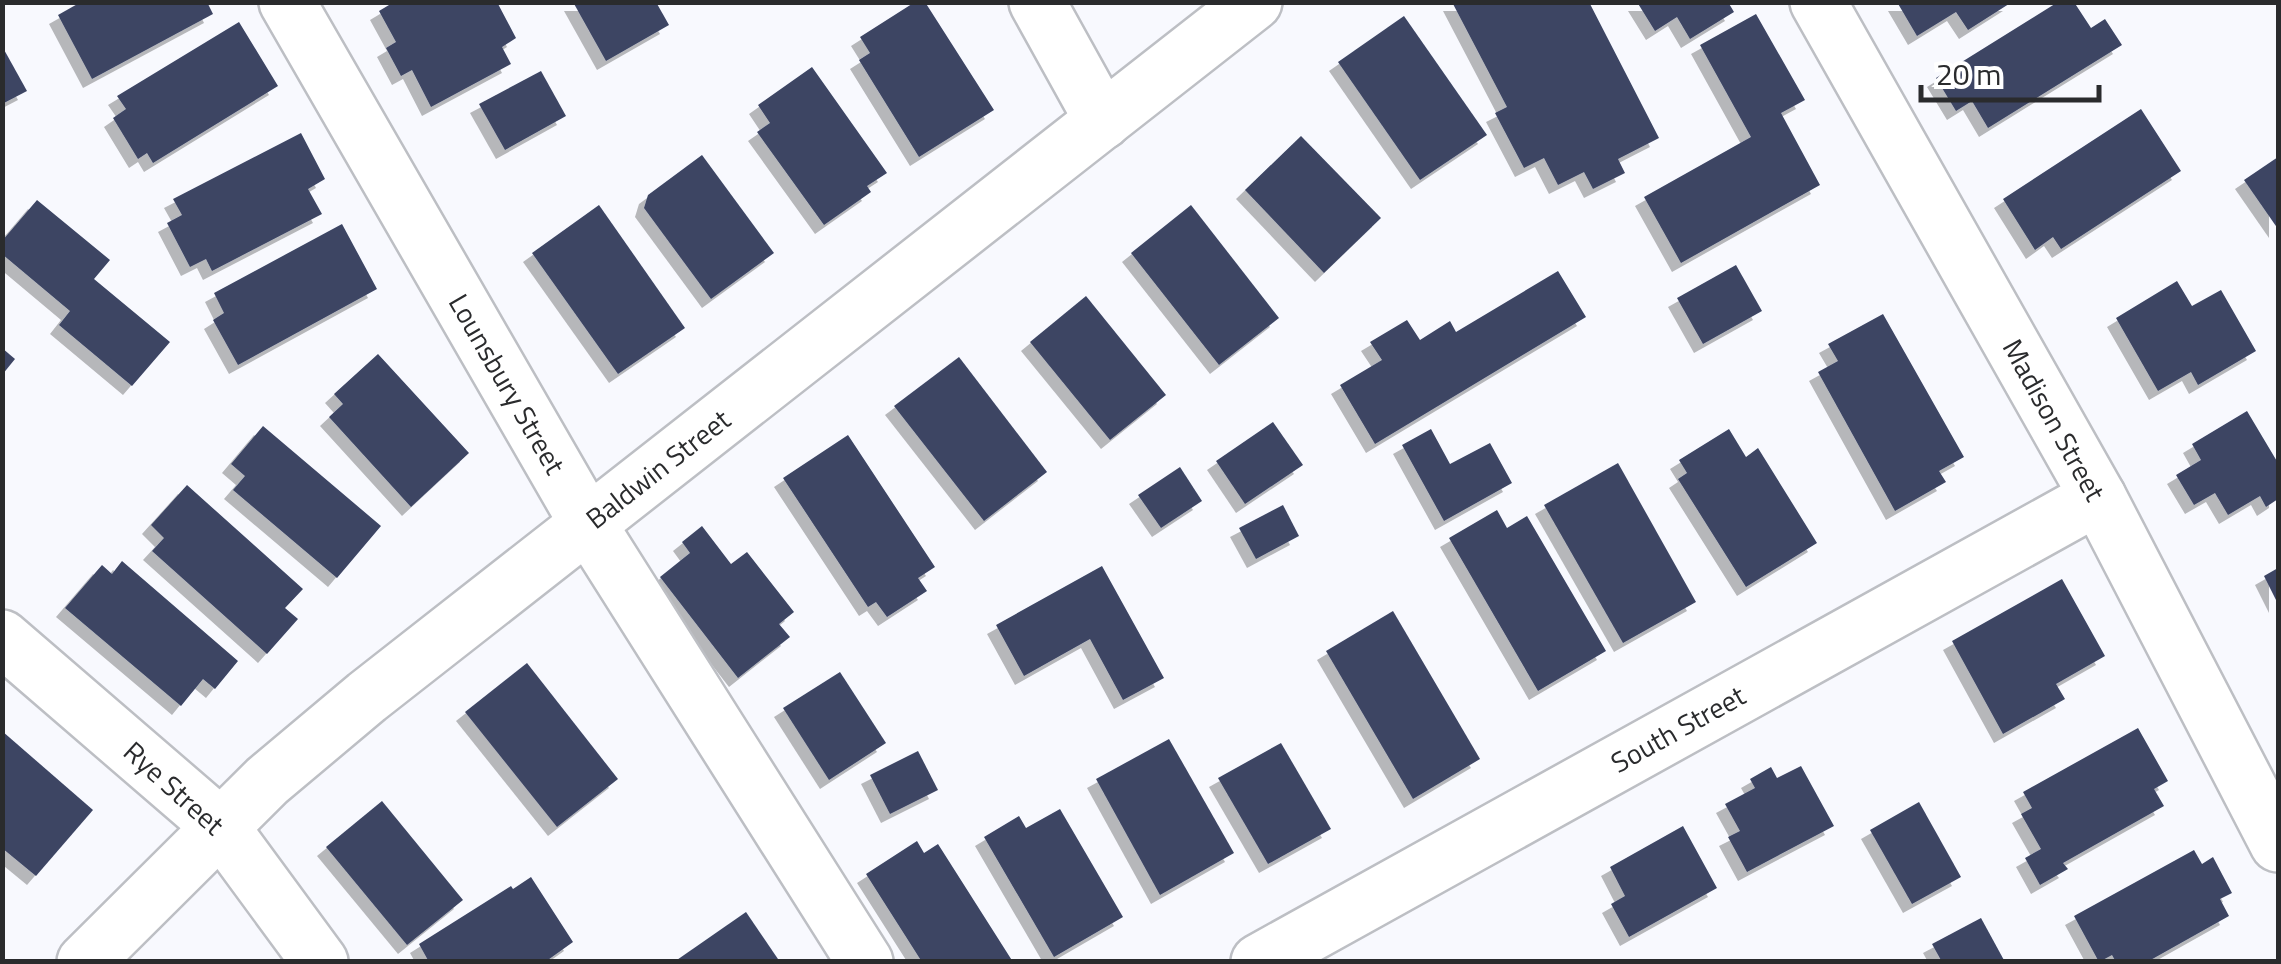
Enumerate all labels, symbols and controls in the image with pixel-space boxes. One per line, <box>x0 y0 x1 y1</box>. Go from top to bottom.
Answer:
scale bar <box>1921 40 2098 102</box>
text: 20 m <box>1936 51 2001 97</box>
street label: Lounsbury Street <box>438 285 577 482</box>
street label: Madison Street <box>1992 331 2117 509</box>
street label: Baldwin Street <box>576 398 739 539</box>
street label: South Street <box>1603 674 1753 783</box>
street label: Rye Street <box>114 730 235 845</box>

